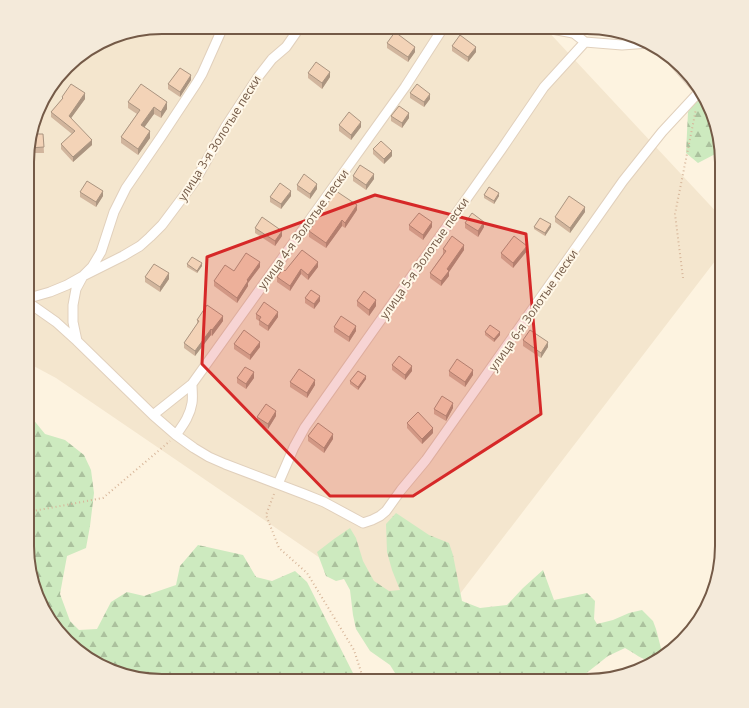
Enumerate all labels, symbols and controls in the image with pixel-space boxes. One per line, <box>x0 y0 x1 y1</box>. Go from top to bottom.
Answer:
street label: улица 3-я Золотые пески <box>173 72 265 204</box>
street label: улица 4-я Золотые пески <box>253 165 353 293</box>
street label: улица 5-я Золотые пески <box>375 194 473 322</box>
street label: улица 6-я Золотые пески <box>484 246 582 374</box>

